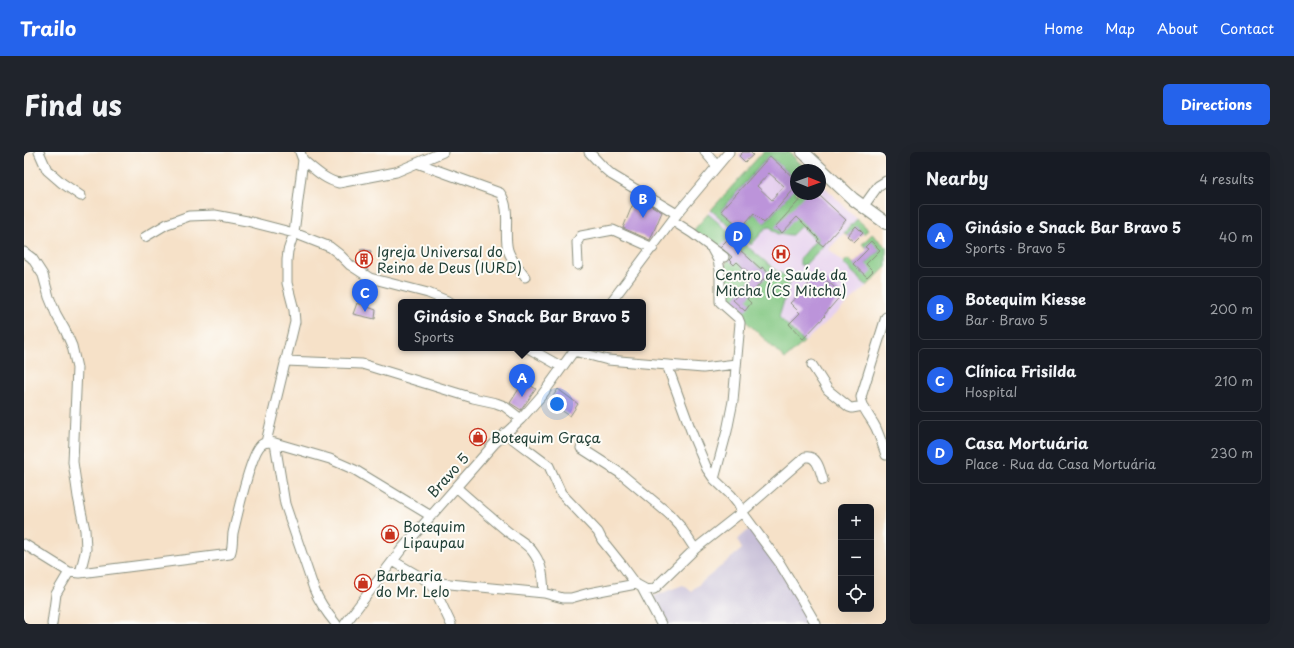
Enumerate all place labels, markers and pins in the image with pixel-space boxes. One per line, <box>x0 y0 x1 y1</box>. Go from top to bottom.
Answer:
pin: B <box>630 185 656 218</box>
pin: D <box>725 222 751 255</box>
place label: Igreja Universal do Reino de Deus (IURD) <box>377 241 522 278</box>
hospital icon: Centro de Saúde da Mitcha (CS Mitcha) <box>771 244 791 264</box>
building icon: Igreja Universal do Reino de Deus (IURD) <box>354 249 374 269</box>
place label: Centro de Saúde da Mitcha (CS Mitcha) <box>715 264 847 301</box>
pin: C <box>352 279 378 312</box>
pin: A <box>509 364 535 397</box>
shop icon: Botequim Graça <box>468 427 488 447</box>
place label: Botequim Graça <box>491 427 601 448</box>
place label: Botequim Lipaupau <box>403 516 465 553</box>
shop icon: Botequim Lipaupau <box>380 524 400 544</box>
place label: Barbearia do Mr. Lelo <box>376 565 450 602</box>
shop icon: Barbearia do Mr. Lelo <box>353 573 373 593</box>

